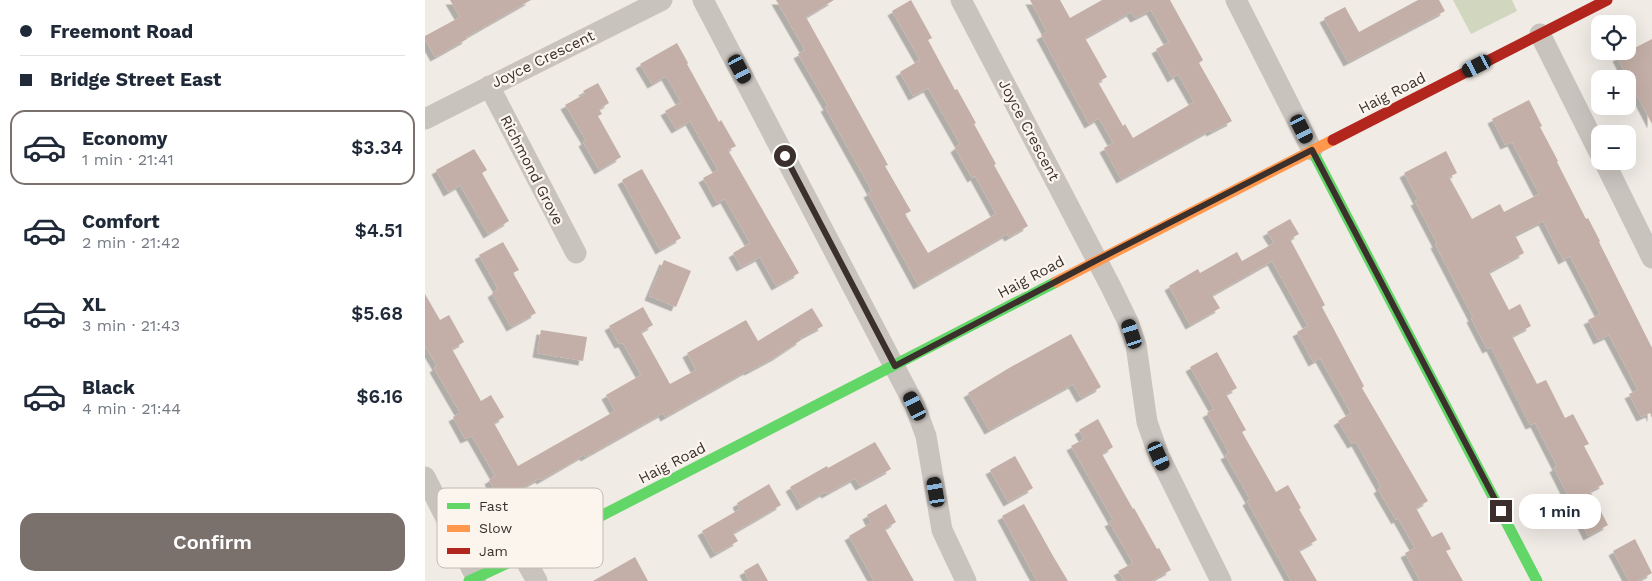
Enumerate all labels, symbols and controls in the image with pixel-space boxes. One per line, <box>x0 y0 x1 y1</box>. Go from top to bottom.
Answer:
map controls <box>1591 15 1636 170</box>
button: locate <box>1591 15 1636 60</box>
text: Freemont Road <box>50 20 193 43</box>
street label: Joyce Crescent <box>489 26 598 92</box>
car <box>726 52 753 86</box>
car <box>1460 53 1493 79</box>
text: Bridge Street East <box>50 68 221 91</box>
street label: Haig Road <box>1355 68 1429 118</box>
button: + <box>1591 70 1636 115</box>
street label: Joyce Crescent <box>995 76 1064 184</box>
street label: Richmond Grove <box>497 112 567 228</box>
car <box>1288 112 1315 146</box>
icon: car <box>22 125 67 170</box>
button: − <box>1591 125 1636 170</box>
text: Economy <box>82 127 167 150</box>
text: $3.34 <box>351 136 403 159</box>
route start <box>774 145 796 167</box>
text: 1 min · 21:41 <box>82 150 174 169</box>
icon: car <box>22 208 67 253</box>
text: Comfort <box>82 210 160 233</box>
text: $4.51 <box>355 219 403 242</box>
text: 2 min · 21:42 <box>82 233 180 252</box>
street label: Haig Road <box>994 252 1068 302</box>
icon: car <box>22 291 67 336</box>
text: XL <box>82 293 106 316</box>
text: $5.68 <box>351 302 403 325</box>
text: 3 min · 21:43 <box>82 316 180 335</box>
car <box>1120 317 1143 351</box>
icon: car <box>22 374 67 419</box>
text: Black <box>82 376 135 399</box>
text: $6.16 <box>356 385 403 408</box>
car <box>901 389 928 423</box>
text: 4 min · 21:44 <box>82 399 181 418</box>
street label: Haig Road <box>635 438 709 488</box>
car <box>1146 439 1171 473</box>
car <box>926 476 945 508</box>
legend <box>437 488 603 568</box>
callout: 1 min <box>1519 494 1601 528</box>
text: Fast <box>479 498 508 514</box>
route end <box>1490 500 1512 522</box>
text: 1 min <box>1539 502 1581 521</box>
button: Confirm <box>20 513 405 571</box>
text: Slow <box>479 520 512 536</box>
text: Jam <box>479 543 508 559</box>

